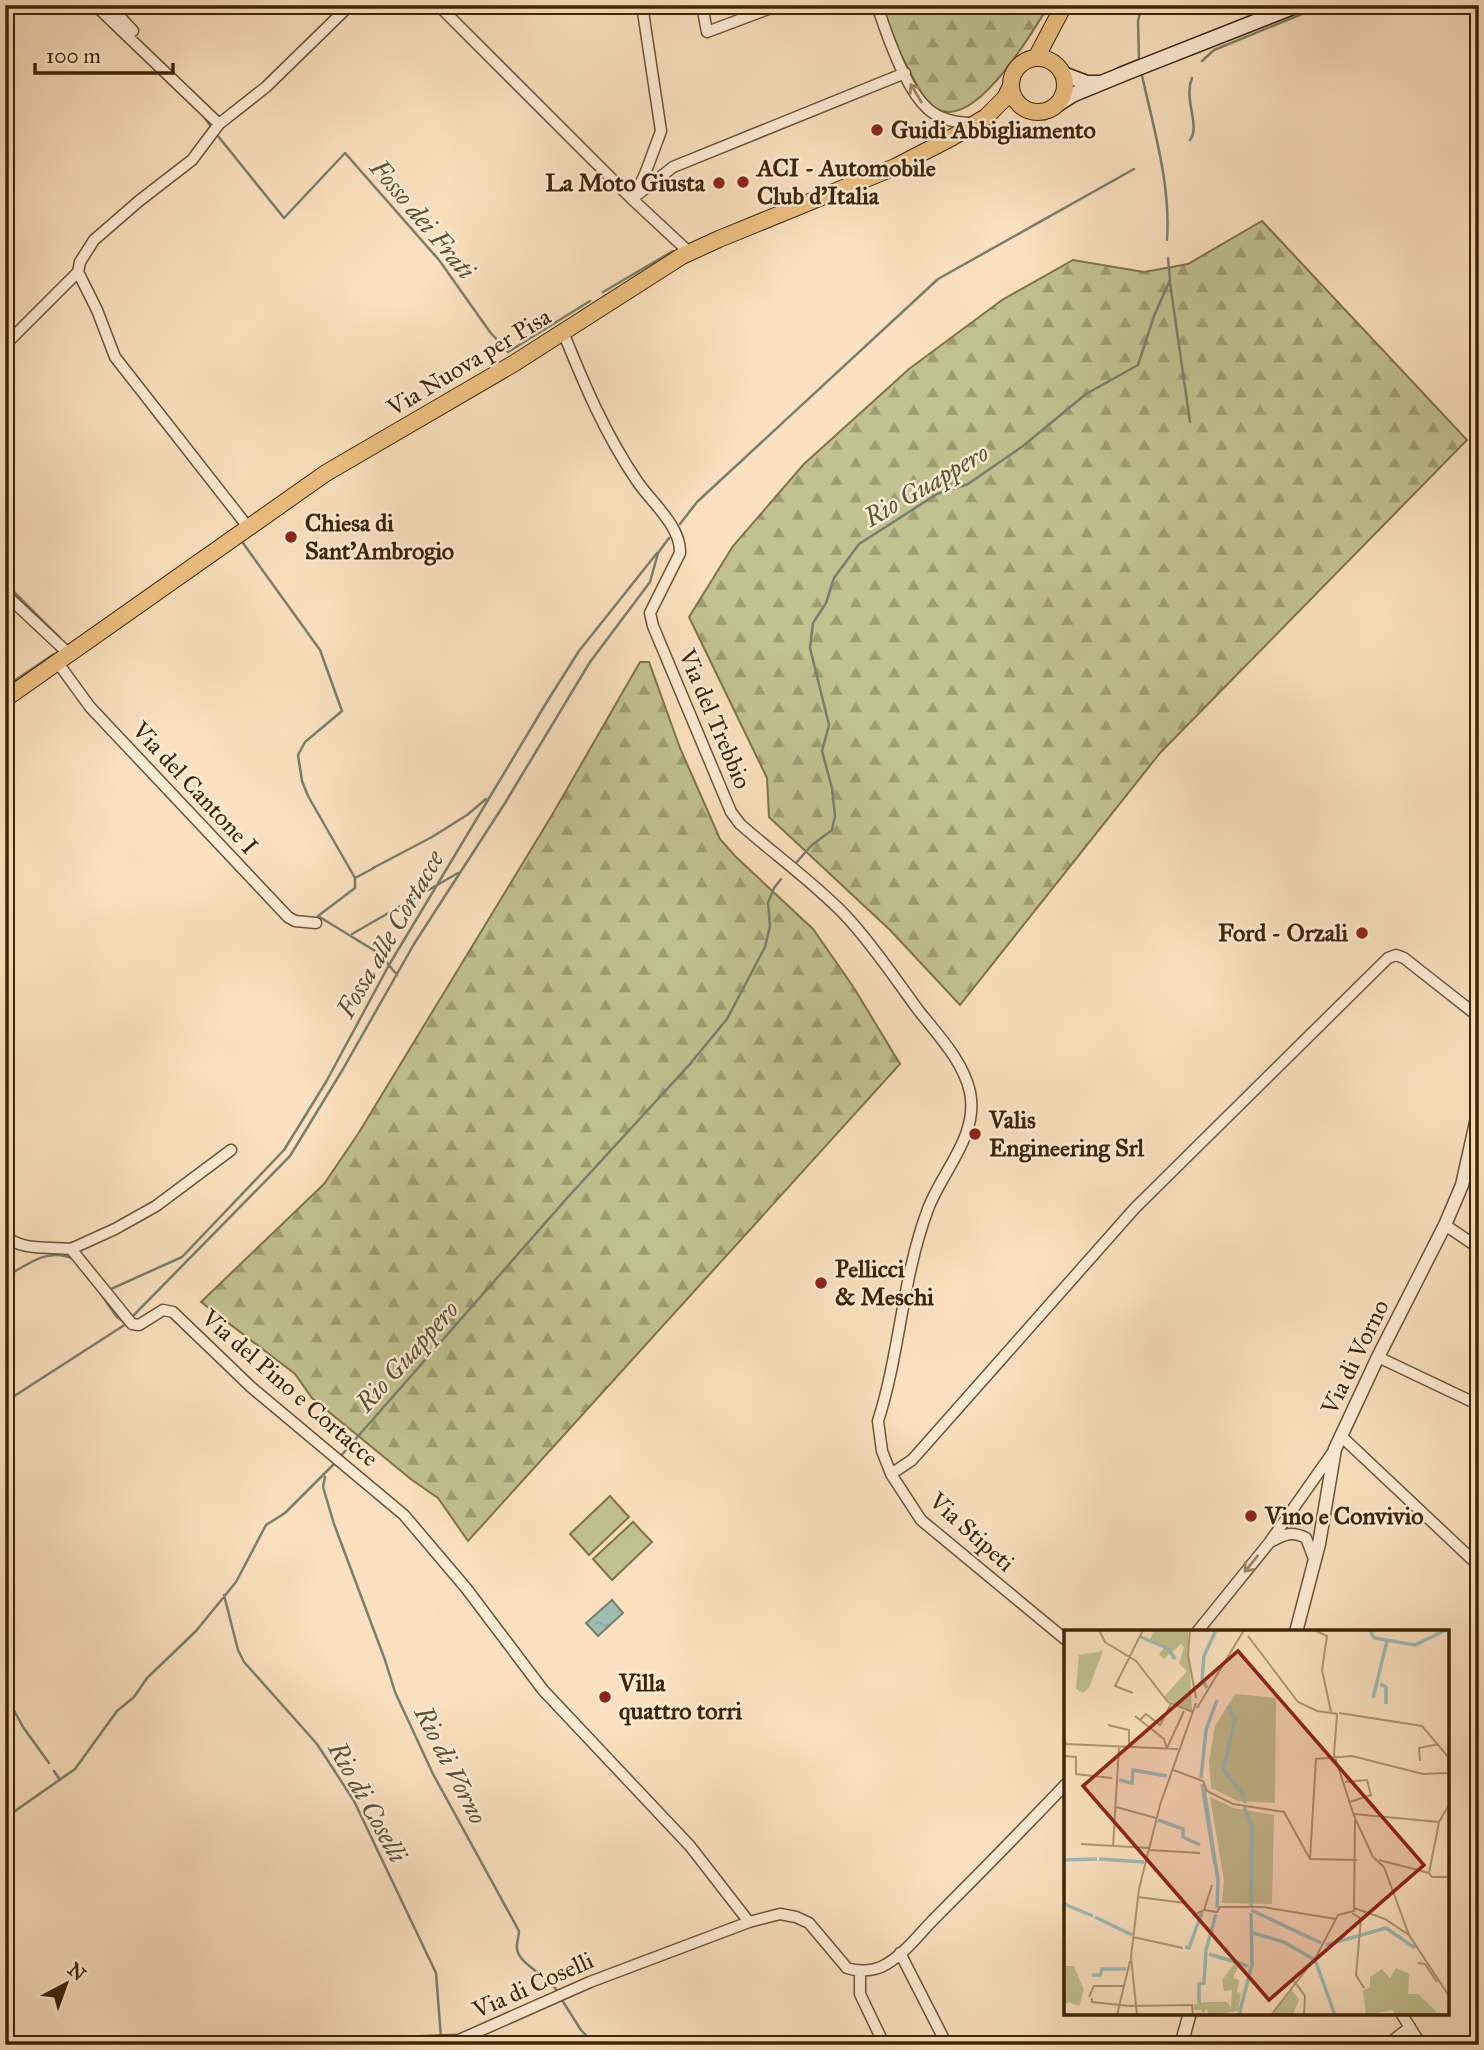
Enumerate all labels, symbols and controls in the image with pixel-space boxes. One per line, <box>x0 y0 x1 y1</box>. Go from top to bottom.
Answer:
scale bar <box>35 32 173 76</box>
text: 100 m <box>46 43 101 69</box>
one-way arrow <box>909 83 923 103</box>
place label: Guidi Abbigliamento <box>891 115 1096 145</box>
marker: Guidi Abbigliamento <box>869 122 885 138</box>
water label: Fosso dei Frati <box>363 152 483 286</box>
place label: ACI - Automobile Club d'Italia <box>755 153 936 211</box>
place label: La Moto Giusta <box>545 168 706 198</box>
marker: ACI - Automobile Club d'Italia <box>735 174 751 190</box>
marker: La Moto Giusta <box>711 175 727 191</box>
street label: Via Nuova per Pisa <box>381 301 557 423</box>
water label: Rio Guappero <box>857 436 995 535</box>
place label: Chiesa di Sant'Ambrogio <box>305 508 454 566</box>
marker: Chiesa di Sant'Ambrogio <box>283 529 299 545</box>
street label: Via del Trebbio <box>672 644 758 793</box>
street label: Via del Cantone I <box>125 715 264 861</box>
water label: Fossa alle Cortacce <box>329 844 451 1024</box>
place label: Ford - Orzali <box>1218 918 1348 948</box>
marker: Ford - Orzali <box>1354 925 1370 941</box>
place label: Valis Engineering Srl <box>988 1105 1145 1163</box>
marker: Valis Engineering Srl <box>967 1126 983 1142</box>
place label: Pellicci & Meschi <box>835 1254 934 1312</box>
marker: Pellicci & Meschi <box>813 1275 829 1291</box>
water label: Rio Guappero <box>348 1294 466 1420</box>
street label: Via di Vorno <box>1314 1295 1396 1420</box>
street label: Via del Pino e Cortacce <box>195 1302 385 1473</box>
street label: Via Stipeti <box>922 1485 1021 1578</box>
place label: Vino e Convivio <box>1264 1501 1423 1531</box>
marker: Vino e Convivio <box>1243 1508 1259 1524</box>
one-way arrow <box>1244 1554 1259 1573</box>
inset map <box>1064 1630 1449 2015</box>
place label: Villa quattro torri <box>618 1668 742 1726</box>
marker: Villa quattro torri <box>597 1689 613 1705</box>
water label: Rio di Vorno <box>407 1700 494 1829</box>
water label: Rio di Coselli <box>321 1735 414 1868</box>
street label: Via di Coselli <box>467 1945 599 2025</box>
north arrow <box>32 1948 102 2018</box>
text: N <box>63 1958 90 1986</box>

